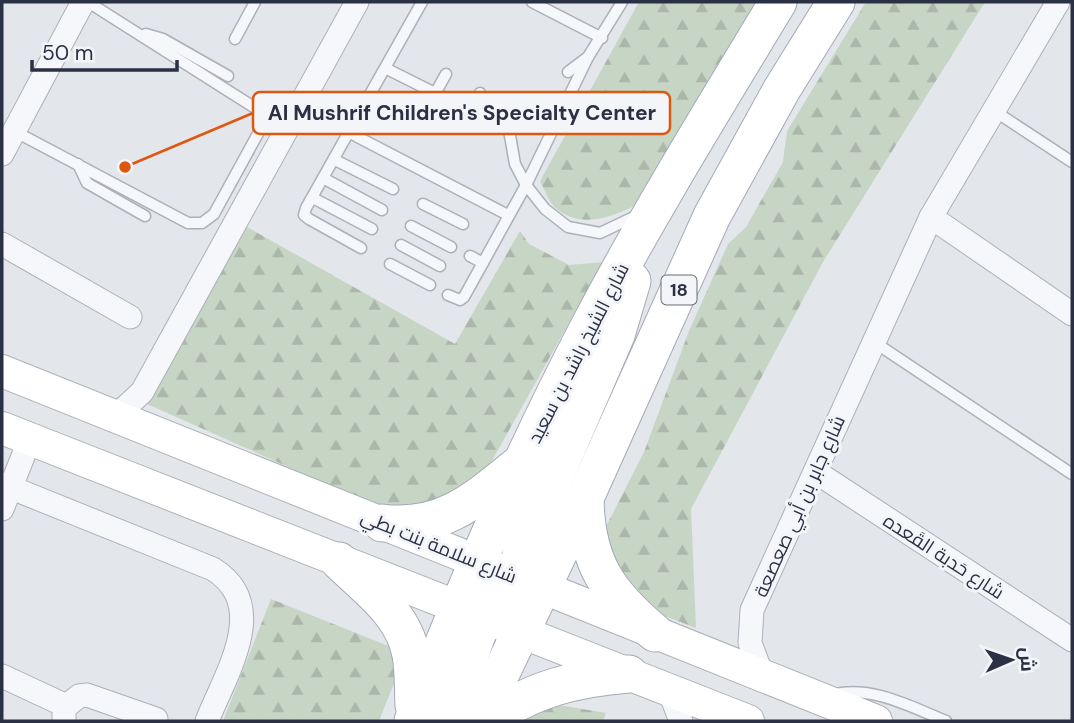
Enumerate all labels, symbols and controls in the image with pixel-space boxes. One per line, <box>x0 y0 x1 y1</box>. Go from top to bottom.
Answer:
scale bar <box>32 28 177 72</box>
text: 50 m <box>42 39 93 67</box>
callout: Al Mushrif Children's Specialty Center <box>253 92 670 134</box>
text: Al Mushrif Children's Specialty Center <box>268 99 657 127</box>
street label: شارع الشيخ راشد بن سعيد <box>522 259 636 448</box>
road number: 18 <box>662 276 696 304</box>
street label: شارع جابر بن أبي صعصعة <box>748 411 853 602</box>
street label: شارع سلامة بنت بطي <box>356 504 520 591</box>
street label: شارع حَدبة القَعده <box>878 508 1009 606</box>
north arrow <box>976 625 1046 695</box>
text: ش <box>1015 647 1040 672</box>

